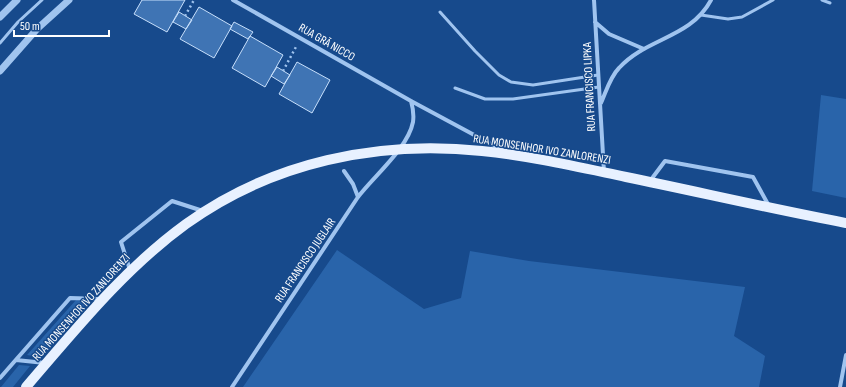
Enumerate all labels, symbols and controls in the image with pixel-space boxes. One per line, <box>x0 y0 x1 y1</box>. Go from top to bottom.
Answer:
scale bar <box>14 12 109 38</box>
text: 50 m <box>20 19 40 34</box>
street label: RUA GRÃ NICCO <box>296 20 358 65</box>
street label: RUA FRANCISCO LIPKA <box>580 41 599 132</box>
street label: RUA MONSENHOR IVO ZANLORENZI <box>472 131 612 168</box>
street label: RUA FRANCISCO JUGLAIR <box>272 215 340 305</box>
street label: RUA MONSENHOR IVO ZANLORENZI <box>29 251 134 364</box>

